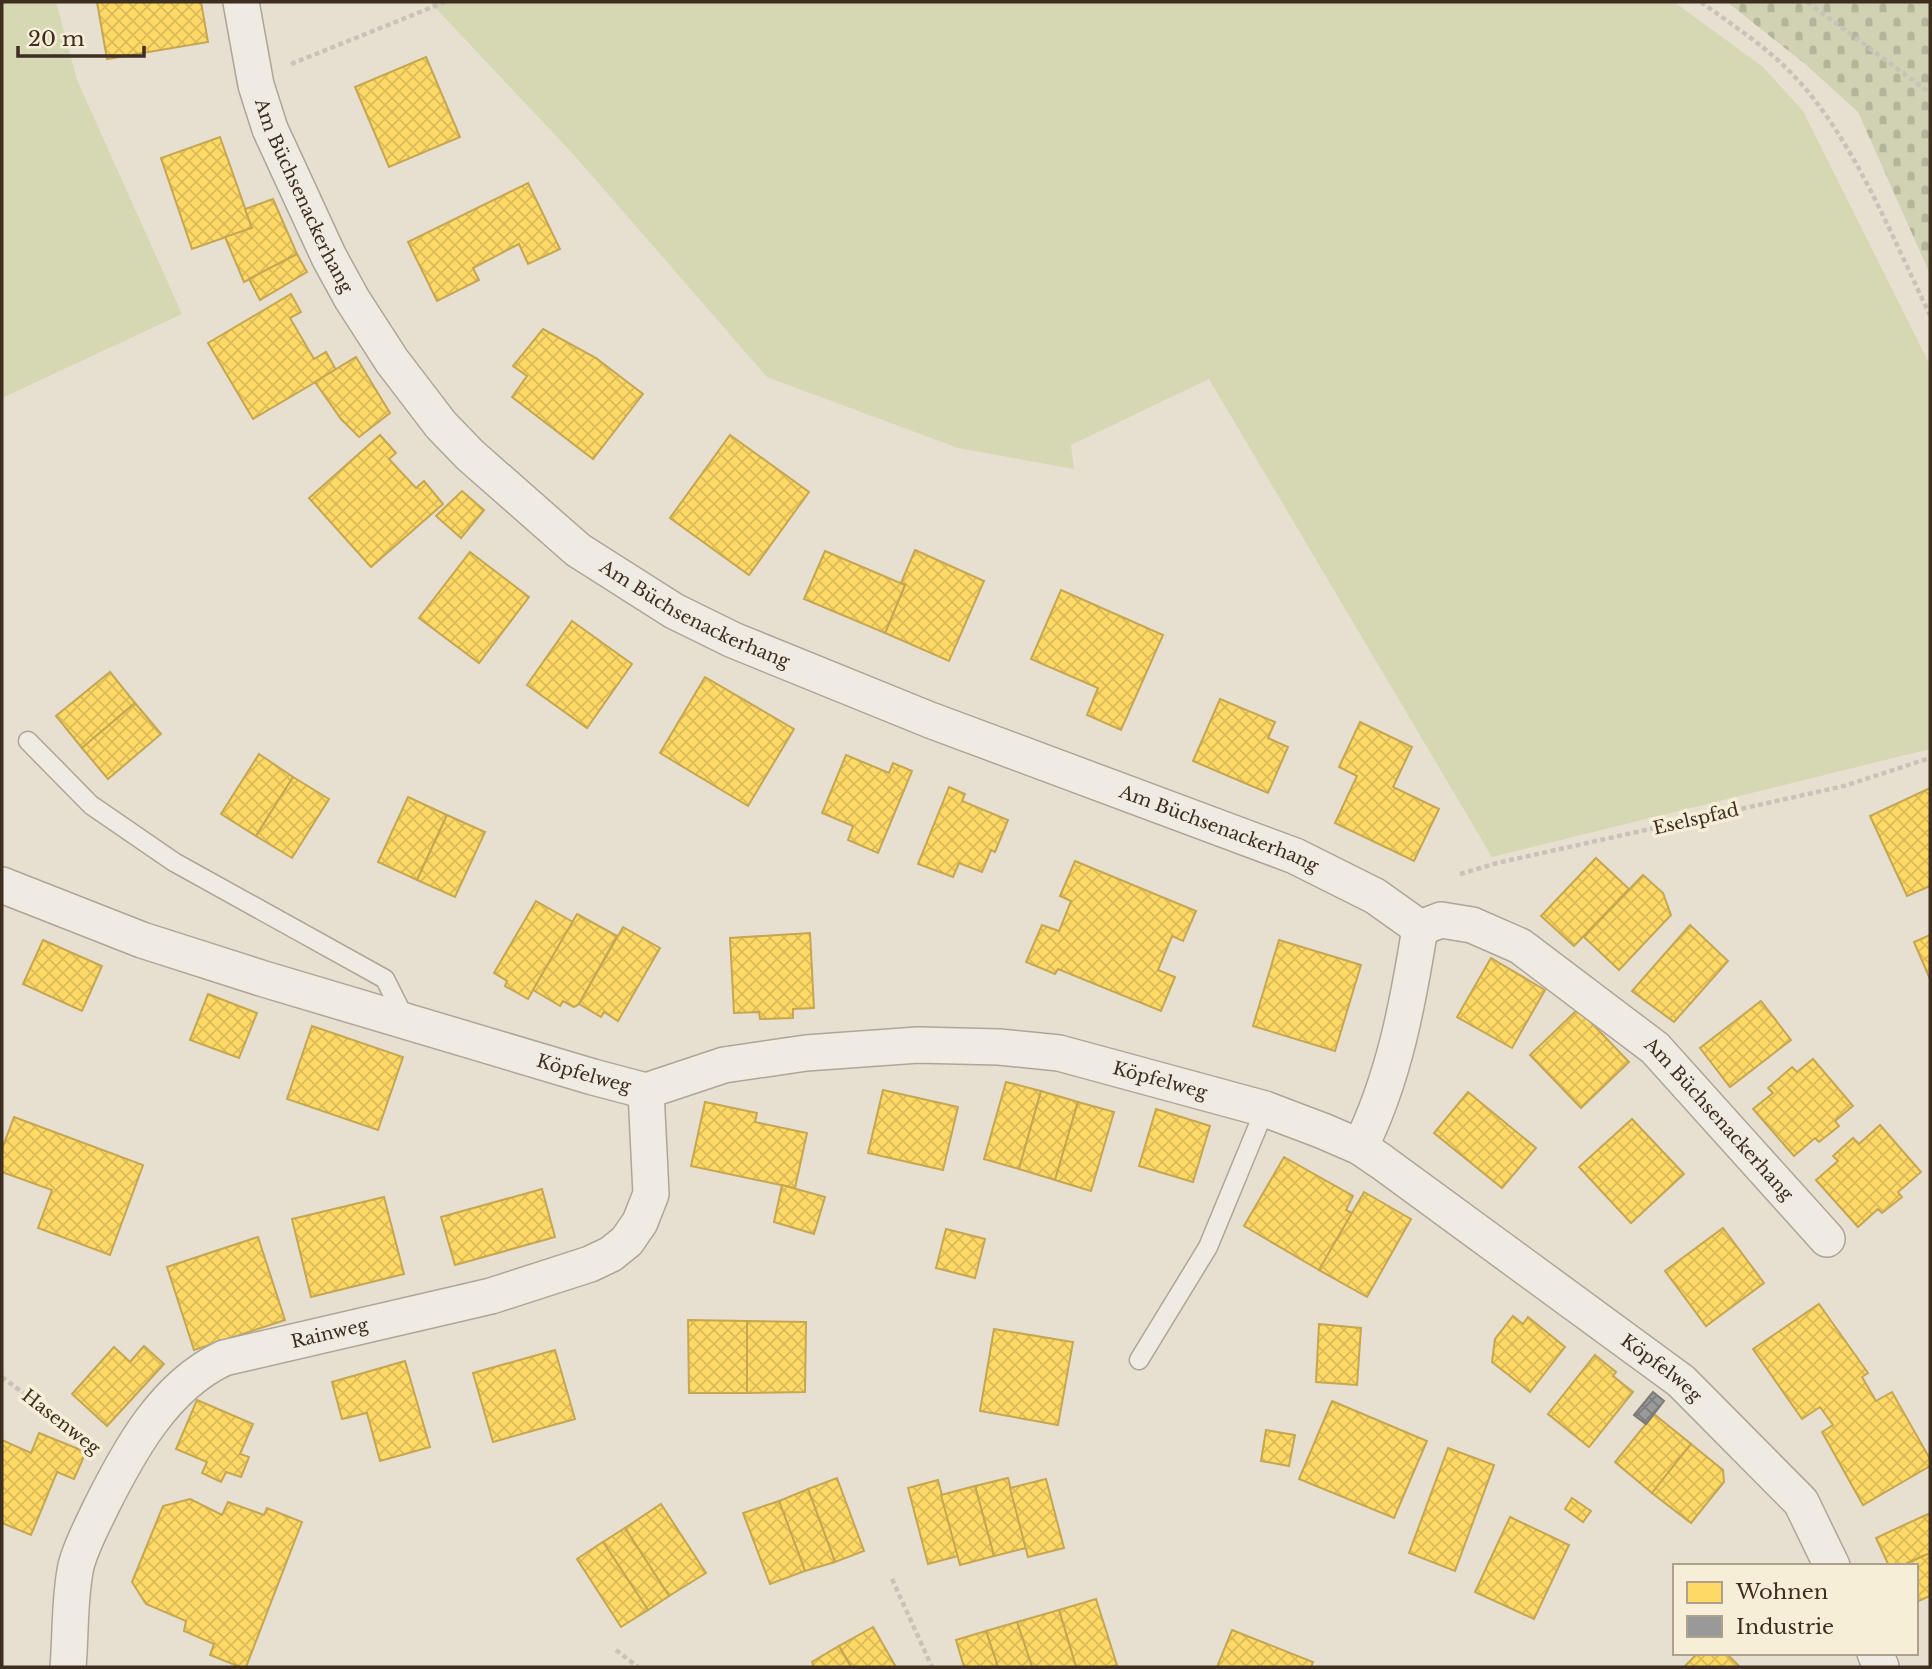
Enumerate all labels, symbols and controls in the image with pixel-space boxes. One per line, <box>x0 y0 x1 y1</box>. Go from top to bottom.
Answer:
scale bar <box>18 14 144 58</box>
text: 20 m <box>28 26 85 52</box>
street label: Am Büchsenackerhang <box>250 95 358 297</box>
street label: Am Büchsenackerhang <box>595 555 793 673</box>
street label: Am Büchsenackerhang <box>1115 780 1322 877</box>
street label: Eselspfad <box>1651 798 1741 840</box>
street label: Am Büchsenackerhang <box>1639 1032 1798 1205</box>
street label: Köpfelweg <box>534 1050 633 1098</box>
street label: Köpfelweg <box>1110 1057 1210 1104</box>
street label: Rainweg <box>289 1314 371 1353</box>
street label: Köpfelweg <box>1617 1330 1707 1407</box>
street label: Hasenweg <box>17 1385 105 1460</box>
legend <box>1673 1564 1918 1655</box>
text: Wohnen <box>1735 1579 1828 1605</box>
text: Industrie <box>1736 1614 1834 1640</box>

